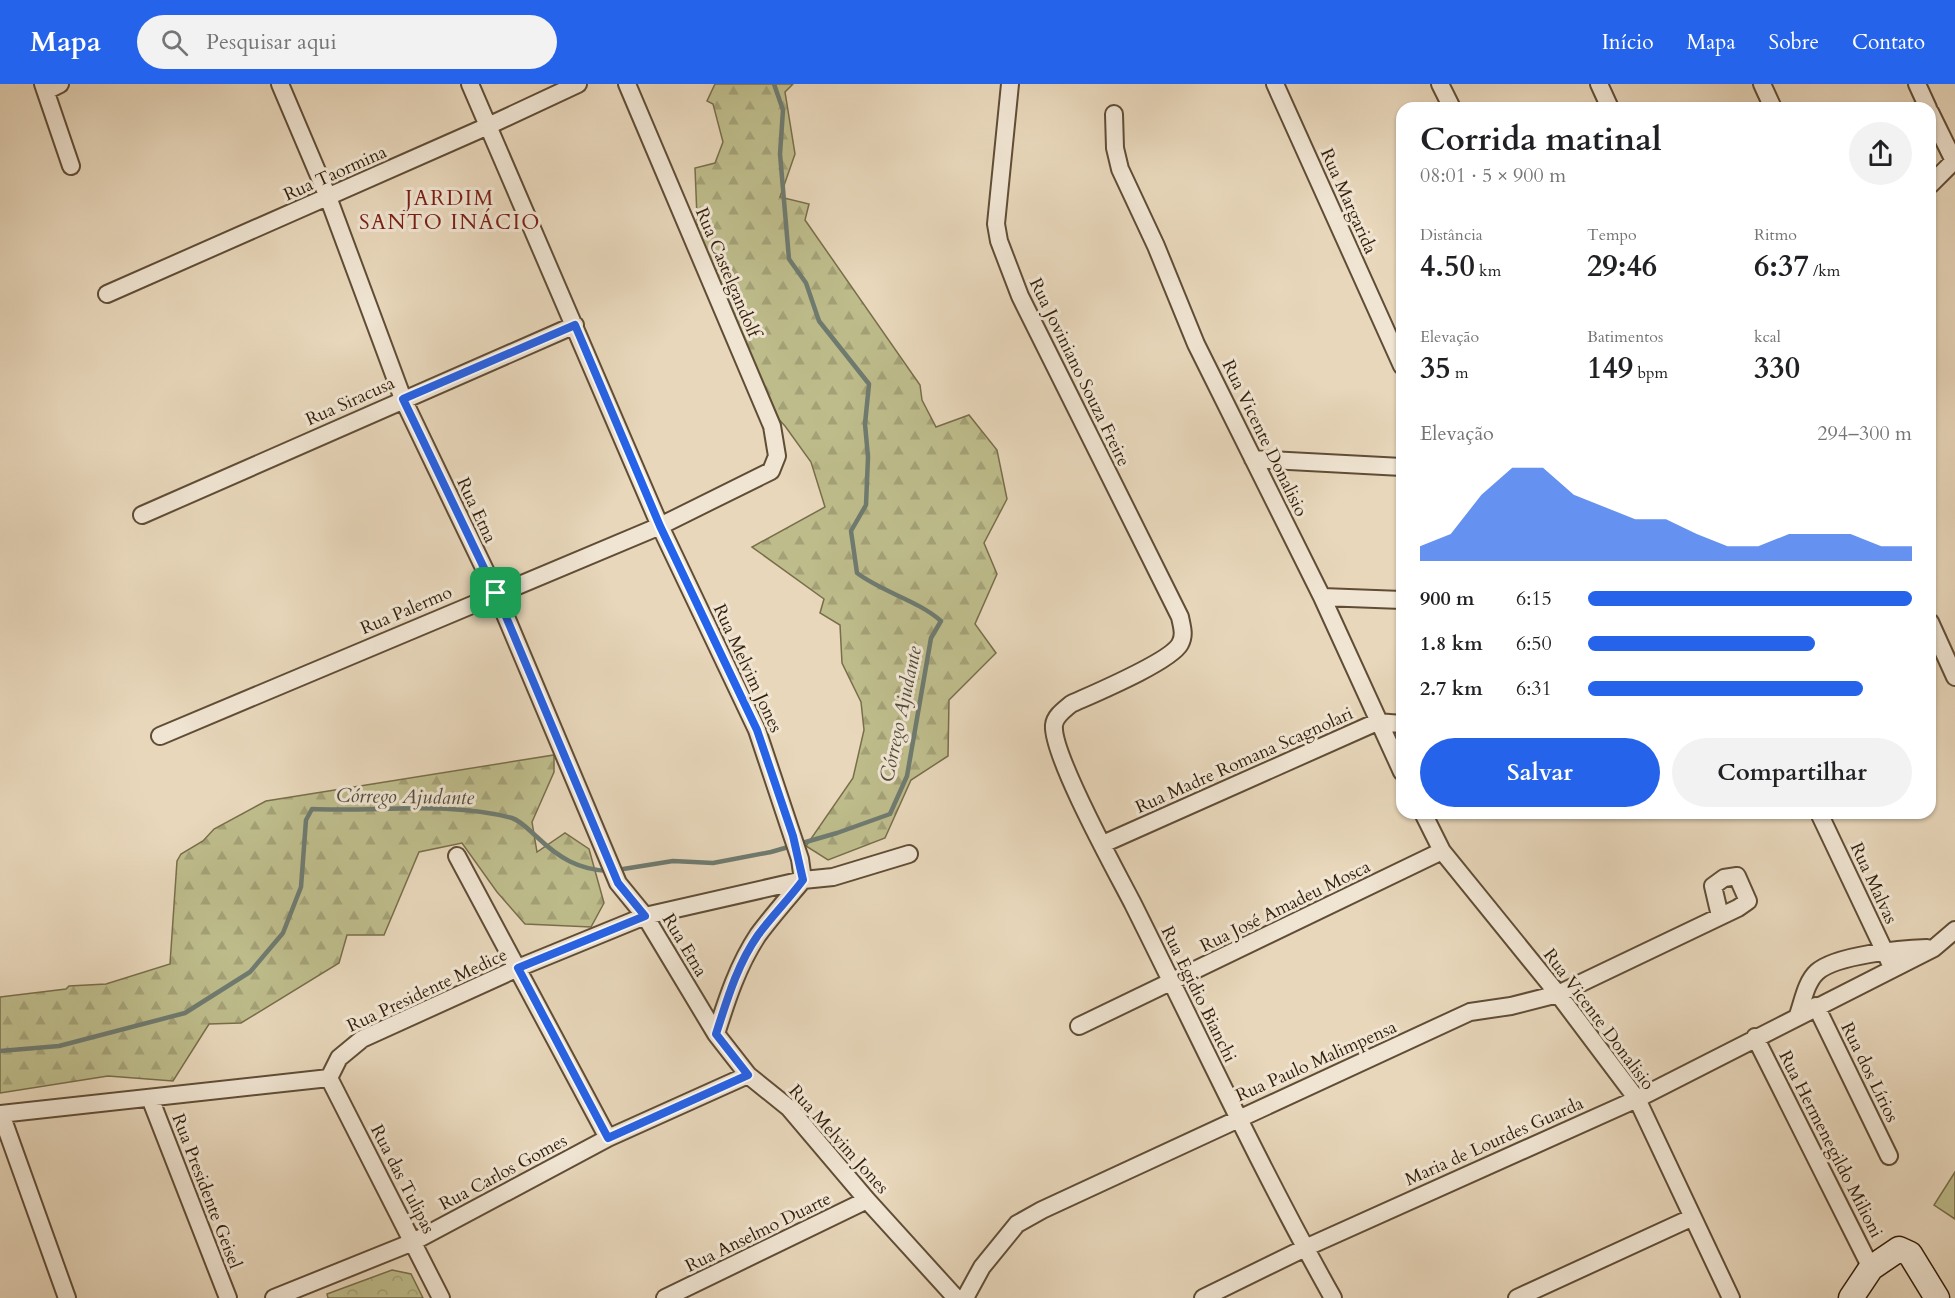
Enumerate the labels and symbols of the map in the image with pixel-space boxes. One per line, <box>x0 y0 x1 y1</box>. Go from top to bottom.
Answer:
street label: Rua Taormina <box>280 139 391 207</box>
street label: Rua Margarida <box>1314 144 1383 258</box>
district label: JARDIM SANTO INÁCIO <box>359 184 541 237</box>
street label: Rua Castelgandolf <box>689 204 767 344</box>
street label: Rua Joviniano Souza Freire <box>1023 274 1136 471</box>
street label: Rua Vicente Donalisio <box>1216 356 1313 521</box>
street label: Rua Siracusa <box>302 371 399 432</box>
street label: Rua Etna <box>450 473 503 547</box>
pin <box>470 567 521 618</box>
street label: Rua Palermo <box>356 580 456 641</box>
street label: Rua Melvim Jones <box>707 600 788 737</box>
water label: Córrego Ajudante <box>873 644 928 784</box>
street label: Rua Madre Romana Scagnolari <box>1131 701 1357 820</box>
water label: Córrego Ajudante <box>336 782 474 811</box>
street label: Rua Malvas <box>1844 838 1903 928</box>
street label: Rua José Amadeu Mosca <box>1196 854 1375 959</box>
street label: Rua Etna <box>656 909 713 982</box>
street label: Rua Egidio Bianchi <box>1155 922 1242 1067</box>
street label: Rua Presidente Medice <box>343 942 511 1039</box>
street label: Rua Vicente Donalisio <box>1537 943 1660 1095</box>
street label: Rua Paulo Malimpensa <box>1232 1015 1401 1108</box>
street label: Rua dos Lírios <box>1835 1018 1905 1126</box>
street label: Rua Hermenegildo Milioni <box>1772 1046 1889 1242</box>
street label: Rua Melvim Jones <box>783 1079 894 1199</box>
street label: Maria de Lourdes Guarda <box>1401 1091 1588 1192</box>
street label: Rua Presidente Geisel <box>165 1110 248 1273</box>
street label: Rua das Tulipas <box>364 1120 441 1238</box>
street label: Rua Carlos Gomes <box>435 1128 572 1217</box>
street label: Rua Anselmo Duarte <box>681 1186 835 1279</box>

